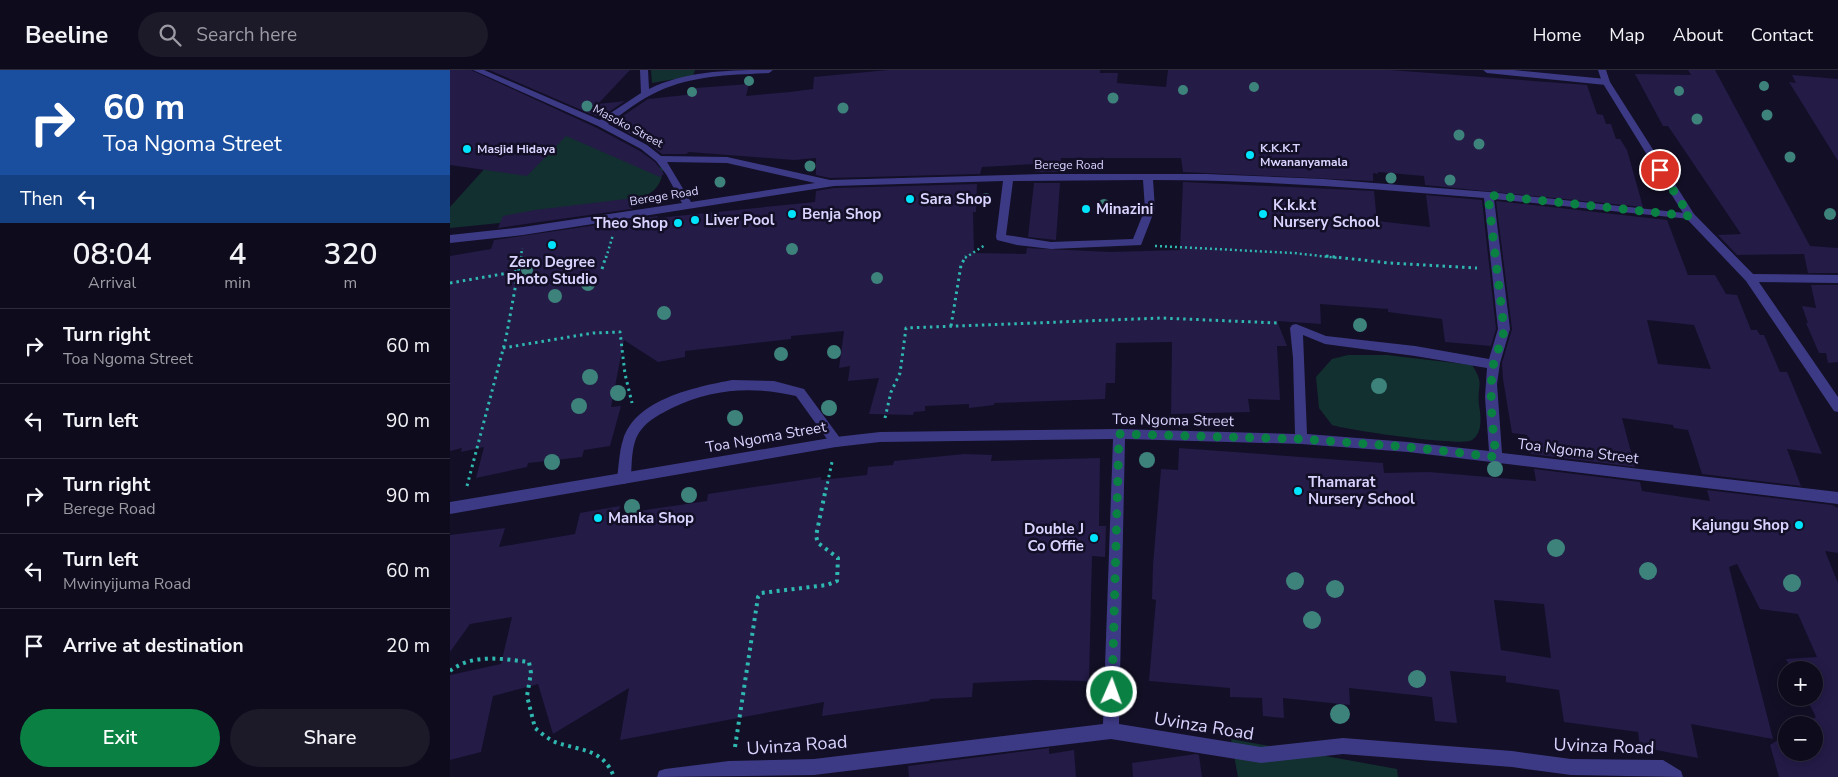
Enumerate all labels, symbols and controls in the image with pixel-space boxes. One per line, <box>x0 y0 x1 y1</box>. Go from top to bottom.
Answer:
search box <box>138 12 488 57</box>
text: Beeline <box>25 19 108 51</box>
icon: search <box>156 21 184 49</box>
text: Search here <box>196 22 297 48</box>
text: Home <box>1533 23 1581 47</box>
text: Map <box>1609 23 1645 47</box>
text: About <box>1673 23 1723 47</box>
text: Contact <box>1751 23 1813 47</box>
text: 60 m <box>103 84 185 131</box>
icon: right <box>20 90 85 155</box>
street label: Masoko Street <box>590 101 667 152</box>
text: Toa Ngoma Street <box>103 129 282 159</box>
place label: K.K.K.T Mwananyamala <box>1260 140 1348 170</box>
place label: Masjid Hidaya <box>477 141 555 157</box>
marker: Masjid Hidaya <box>461 143 473 155</box>
marker: K.K.K.T Mwananyamala <box>1244 149 1256 161</box>
pin <box>1639 149 1681 191</box>
icon: arrive <box>1646 156 1674 184</box>
street label: Berege Road <box>1034 157 1104 173</box>
street label: Berege Road <box>628 183 700 209</box>
icon: left <box>73 185 101 213</box>
text: Then <box>20 186 63 212</box>
place label: Sara Shop <box>920 189 992 209</box>
marker: Sara Shop <box>904 193 916 205</box>
place label: K.k.k.t Nursery School <box>1273 195 1380 232</box>
place label: Minazini <box>1096 199 1153 219</box>
marker: Minazini <box>1080 203 1092 215</box>
place label: Benja Shop <box>802 204 881 224</box>
marker: Benja Shop <box>786 208 798 220</box>
marker: K.k.k.t Nursery School <box>1257 208 1269 220</box>
place label: Liver Pool <box>705 210 775 230</box>
place label: Theo Shop <box>593 213 668 233</box>
marker: Liver Pool <box>689 214 701 226</box>
marker: Theo Shop <box>672 217 684 229</box>
text: 08:04 <box>73 234 152 275</box>
text: 4 <box>229 234 247 275</box>
text: 320 <box>323 234 377 275</box>
marker: Zero Degree Photo Studio <box>546 239 558 251</box>
place label: Zero Degree Photo Studio <box>507 252 598 289</box>
text: Arrival <box>88 272 136 294</box>
text: min <box>224 272 251 294</box>
text: m <box>344 272 357 294</box>
text: Turn right <box>63 322 150 348</box>
icon: right <box>20 332 48 360</box>
text: 60 m <box>386 333 430 359</box>
text: Toa Ngoma Street <box>63 348 193 370</box>
icon: left <box>20 407 48 435</box>
text: Turn left <box>63 408 138 434</box>
text: 90 m <box>386 408 430 434</box>
street label: Toa Ngoma Street <box>1112 409 1235 431</box>
street label: Toa Ngoma Street <box>704 416 828 457</box>
street label: Toa Ngoma Street <box>1516 434 1640 468</box>
text: Turn right <box>63 472 150 498</box>
place label: Thamarat Nursery School <box>1308 472 1415 509</box>
icon: right <box>20 482 48 510</box>
text: 90 m <box>386 483 430 509</box>
marker: Thamarat Nursery School <box>1292 485 1304 497</box>
text: Berege Road <box>63 498 156 520</box>
place label: Manka Shop <box>608 508 694 528</box>
marker: Manka Shop <box>592 512 604 524</box>
place label: Kajungu Shop <box>1692 515 1789 535</box>
place label: Double J Co Offie <box>1024 519 1084 556</box>
marker: Kajungu Shop <box>1793 519 1805 531</box>
marker: Double J Co Offie <box>1088 532 1100 544</box>
text: Turn left <box>63 547 138 573</box>
icon: left <box>20 557 48 585</box>
text: 60 m <box>386 558 430 584</box>
text: Mwinyijuma Road <box>63 573 191 595</box>
icon: arrive <box>20 632 48 660</box>
text: Arrive at destination <box>63 633 244 659</box>
text: 20 m <box>386 633 430 659</box>
map controls <box>1778 661 1823 761</box>
button: + <box>1778 661 1823 706</box>
position arrow <box>1085 665 1137 717</box>
street label: Uvinza Road <box>1152 706 1256 746</box>
button: Exit <box>20 709 220 767</box>
button: Share <box>230 709 430 767</box>
button: − <box>1778 716 1823 761</box>
street label: Uvinza Road <box>746 730 848 760</box>
street label: Uvinza Road <box>1553 732 1655 760</box>

